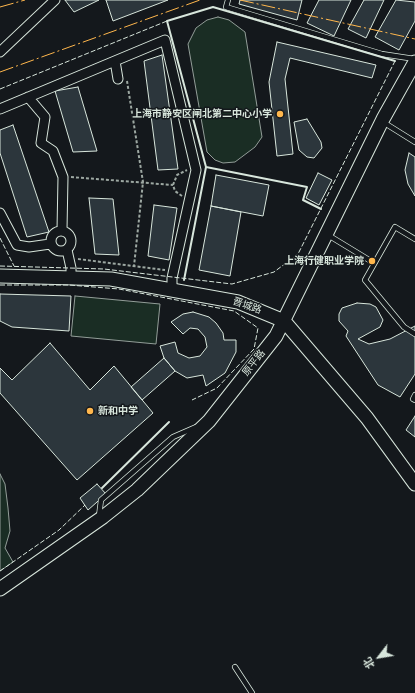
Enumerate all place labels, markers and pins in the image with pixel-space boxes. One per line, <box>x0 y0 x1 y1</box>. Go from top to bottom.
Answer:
place label: 上海市静安区闸北第二中心小学 <box>132 108 272 120</box>
marker: 上海市静安区闸北第二中心小学 <box>275 109 285 119</box>
place label: 上海行健职业学院 <box>284 255 364 267</box>
marker: 上海行健职业学院 <box>367 256 377 266</box>
place label: 新和中学 <box>98 405 138 417</box>
marker: 新和中学 <box>85 406 95 416</box>

